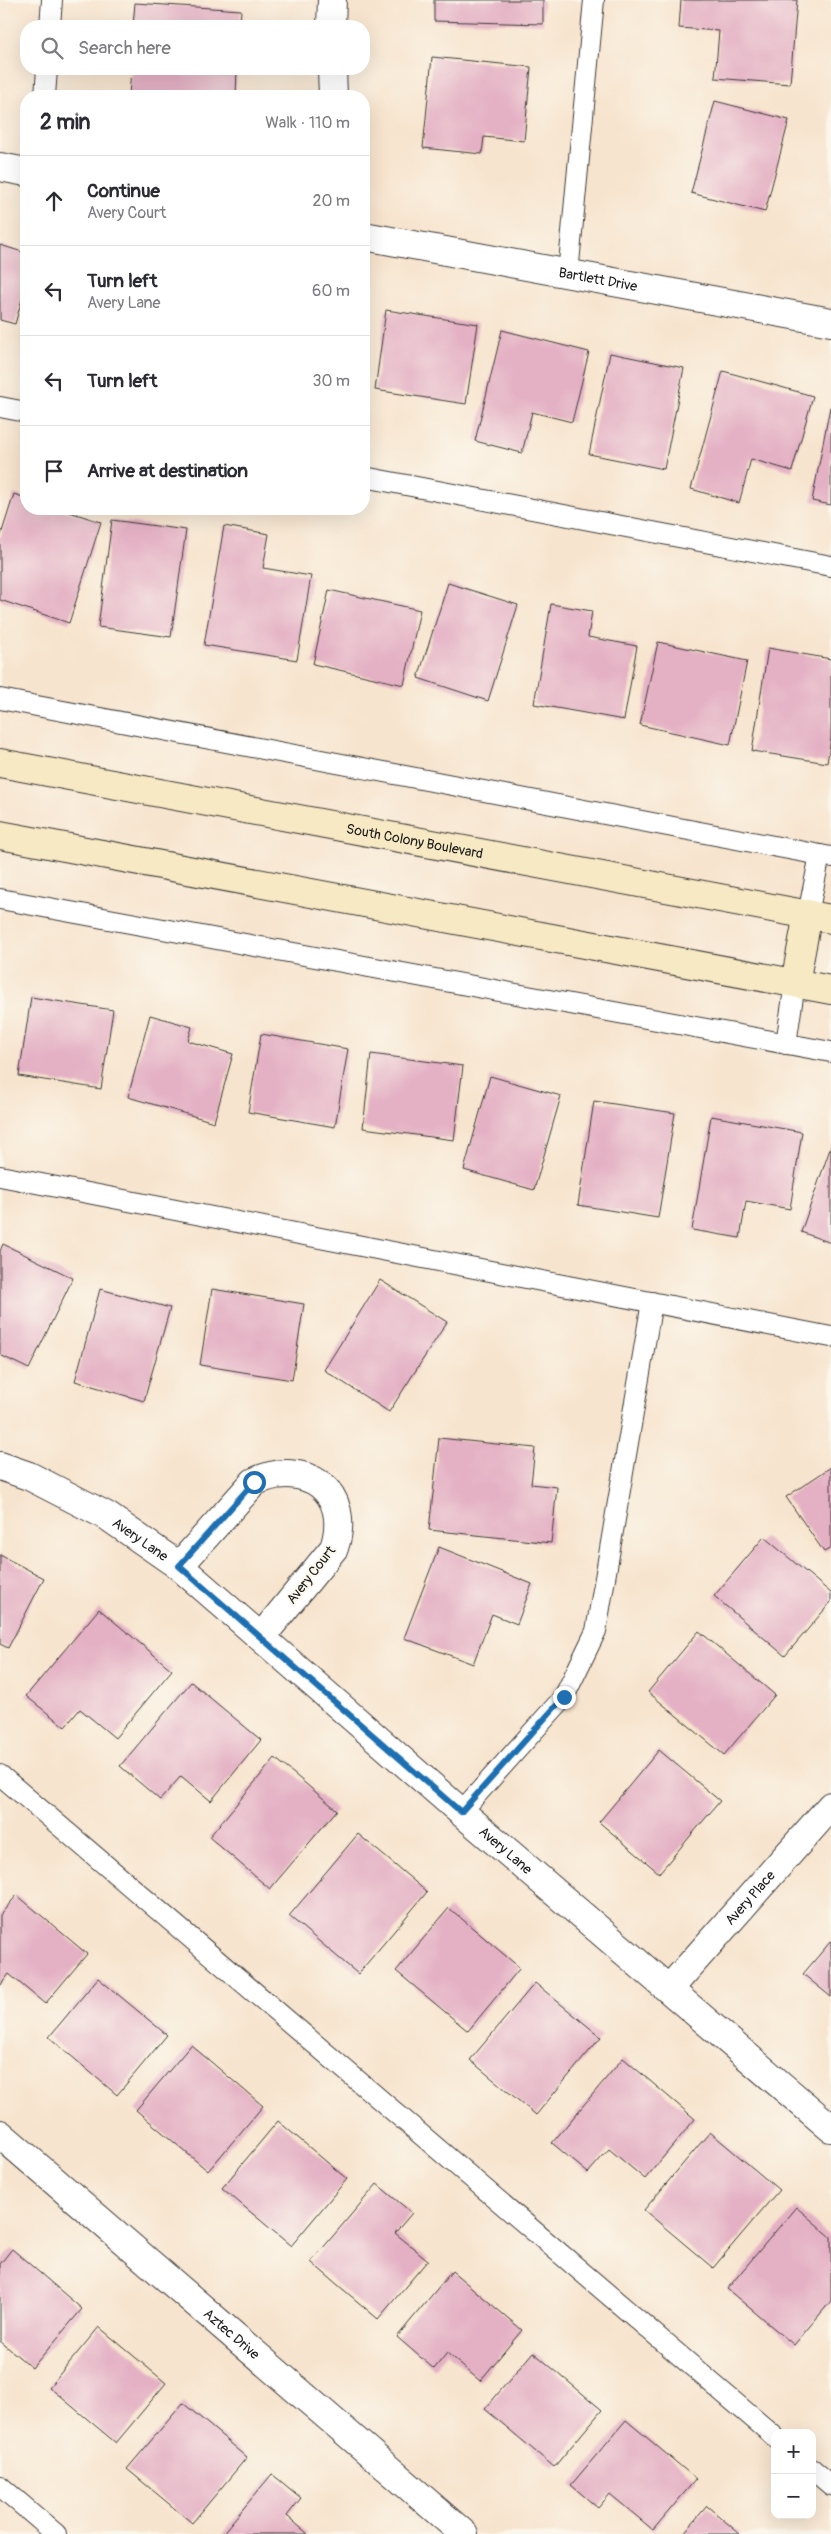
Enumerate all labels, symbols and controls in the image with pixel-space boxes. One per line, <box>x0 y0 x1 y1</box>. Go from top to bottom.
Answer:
search box <box>20 20 370 75</box>
icon: search <box>38 34 66 62</box>
text: Search here <box>78 36 171 60</box>
text: 2 min <box>40 109 90 136</box>
text: Walk · 110 m <box>265 113 350 133</box>
text: Continue <box>87 179 160 203</box>
icon: ahead <box>40 187 68 215</box>
text: 20 m <box>312 191 350 211</box>
text: Avery Court <box>87 203 166 223</box>
street label: Bartlett Drive <box>557 264 639 295</box>
text: Turn left <box>87 269 157 293</box>
icon: left <box>40 277 68 305</box>
text: 60 m <box>312 281 350 301</box>
text: Avery Lane <box>87 293 160 313</box>
icon: left <box>40 367 68 395</box>
text: Turn left <box>87 369 157 393</box>
text: 30 m <box>312 371 350 391</box>
icon: arrive <box>40 457 68 485</box>
text: Arrive at destination <box>87 459 248 483</box>
street label: South Colony Boulevard <box>345 820 485 862</box>
route start <box>243 1471 266 1494</box>
street label: Avery Lane <box>109 1514 172 1565</box>
street label: Avery Court <box>283 1542 339 1608</box>
route end <box>553 1686 576 1709</box>
street label: Avery Lane <box>476 1823 536 1878</box>
street label: Avery Place <box>721 1867 779 1928</box>
street label: Aztec Drive <box>200 2305 263 2363</box>
map controls <box>771 2429 816 2519</box>
button: + <box>771 2429 816 2474</box>
button: − <box>771 2474 816 2519</box>

